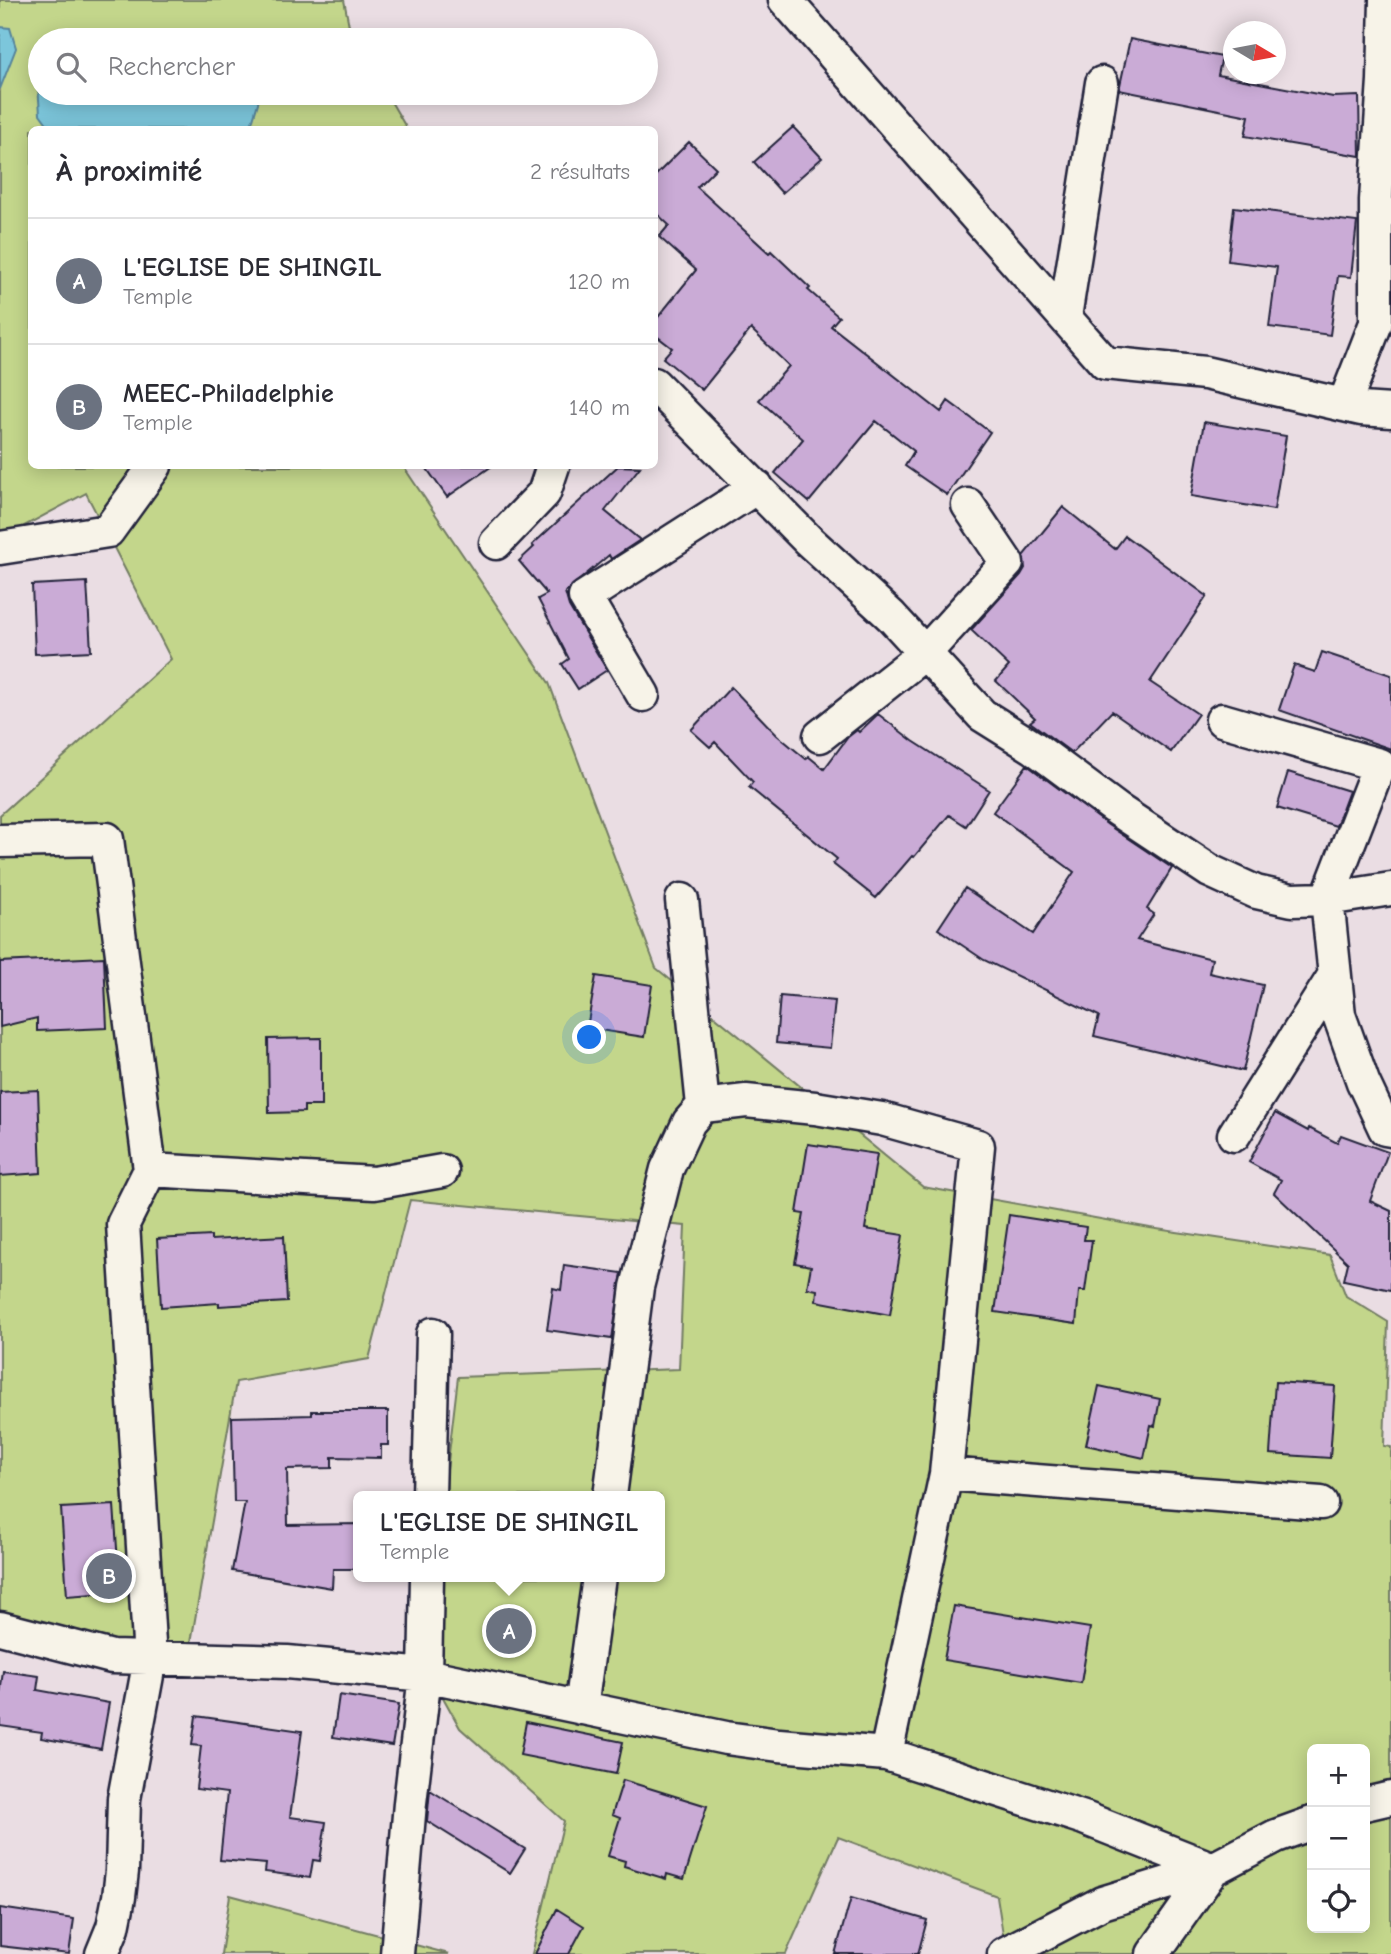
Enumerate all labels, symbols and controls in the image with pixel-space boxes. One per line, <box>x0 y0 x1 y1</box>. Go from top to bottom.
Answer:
north arrow <box>1223 21 1286 84</box>
search box <box>28 28 658 105</box>
icon: search <box>52 48 90 86</box>
text: Rechercher <box>108 52 235 82</box>
text: À proximité <box>56 154 202 189</box>
text: 2 résultats <box>530 158 630 185</box>
text: L'EGLISE DE SHINGIL <box>123 253 382 283</box>
text: A <box>73 268 85 295</box>
text: 120 m <box>568 268 630 295</box>
text: Temple <box>123 283 192 310</box>
text: MEEC-Philadelphie <box>123 379 334 409</box>
text: B <box>72 394 86 421</box>
text: 140 m <box>569 394 630 421</box>
text: Temple <box>123 409 192 436</box>
your location <box>572 1020 606 1054</box>
popup <box>353 1491 665 1582</box>
text: L'EGLISE DE SHINGIL <box>380 1508 638 1538</box>
text: Temple <box>380 1538 449 1565</box>
pin: B <box>86 1550 132 1602</box>
pin: A <box>486 1605 532 1657</box>
map controls <box>1307 1744 1370 1933</box>
button: + <box>1307 1744 1370 1807</box>
button: − <box>1307 1807 1370 1870</box>
button: locate <box>1307 1870 1370 1933</box>

